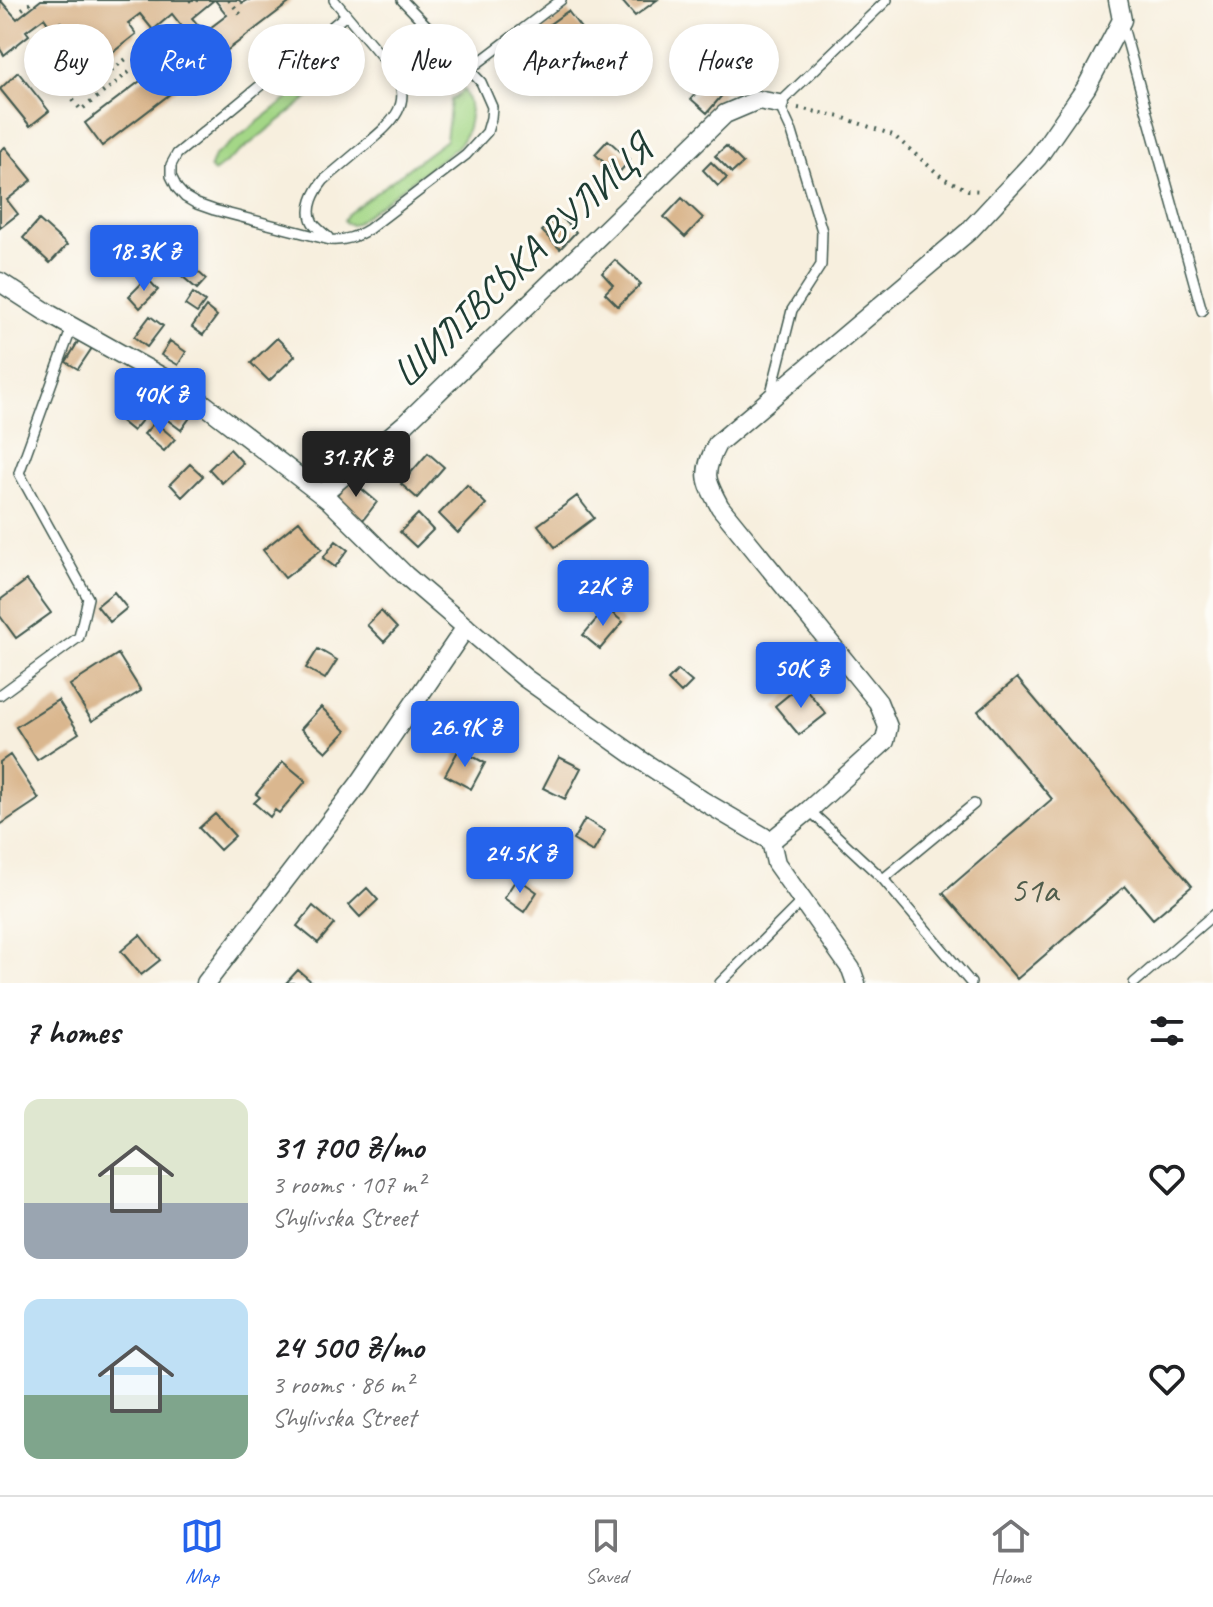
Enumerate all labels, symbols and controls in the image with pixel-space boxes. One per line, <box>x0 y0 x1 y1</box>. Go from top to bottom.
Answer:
chip: Buy <box>24 24 114 96</box>
chip: Rent <box>130 24 232 96</box>
chip: Filters <box>248 24 365 96</box>
chip: New <box>381 24 478 96</box>
chip: Apartment <box>494 24 653 96</box>
chip: House <box>669 24 779 96</box>
street label: ШИЛІВСЬКА ВУЛИЦЯ <box>381 121 666 398</box>
pin: 18.3K ₴ <box>70 225 218 293</box>
text: 18.3K ₴ <box>108 234 180 267</box>
pin: 40K ₴ <box>104 368 216 436</box>
text: 40K ₴ <box>133 377 187 410</box>
pin: 31.7K ₴ <box>282 431 430 499</box>
text: 31.7K ₴ <box>320 440 392 473</box>
pin: 22K ₴ <box>547 560 659 628</box>
text: 22K ₴ <box>576 569 630 602</box>
pin: 50K ₴ <box>745 642 857 710</box>
text: 50K ₴ <box>774 651 828 684</box>
pin: 26.9K ₴ <box>391 701 539 769</box>
text: 26.9K ₴ <box>429 710 501 743</box>
pin: 24.5K ₴ <box>446 827 594 895</box>
text: 24.5K ₴ <box>484 836 556 869</box>
house number: 51а <box>1010 867 1060 913</box>
icon: filters <box>1145 1009 1189 1053</box>
text: 7 homes <box>24 1010 120 1053</box>
text: 31 700 ₴/mo <box>272 1125 424 1168</box>
icon: home <box>88 1131 184 1227</box>
icon: heart <box>1145 1157 1189 1201</box>
text: 3 rooms · 107 m² <box>272 1168 424 1201</box>
text: Shylivska Street <box>272 1201 416 1234</box>
text: 24 500 ₴/mo <box>272 1325 424 1368</box>
icon: home <box>88 1331 184 1427</box>
icon: heart <box>1145 1357 1189 1401</box>
text: 3 rooms · 86 m² <box>272 1368 413 1401</box>
text: Shylivska Street <box>272 1401 416 1434</box>
tab: Map <box>180 1514 224 1590</box>
tab: Saved <box>584 1514 628 1590</box>
tab: Home <box>989 1514 1033 1590</box>

